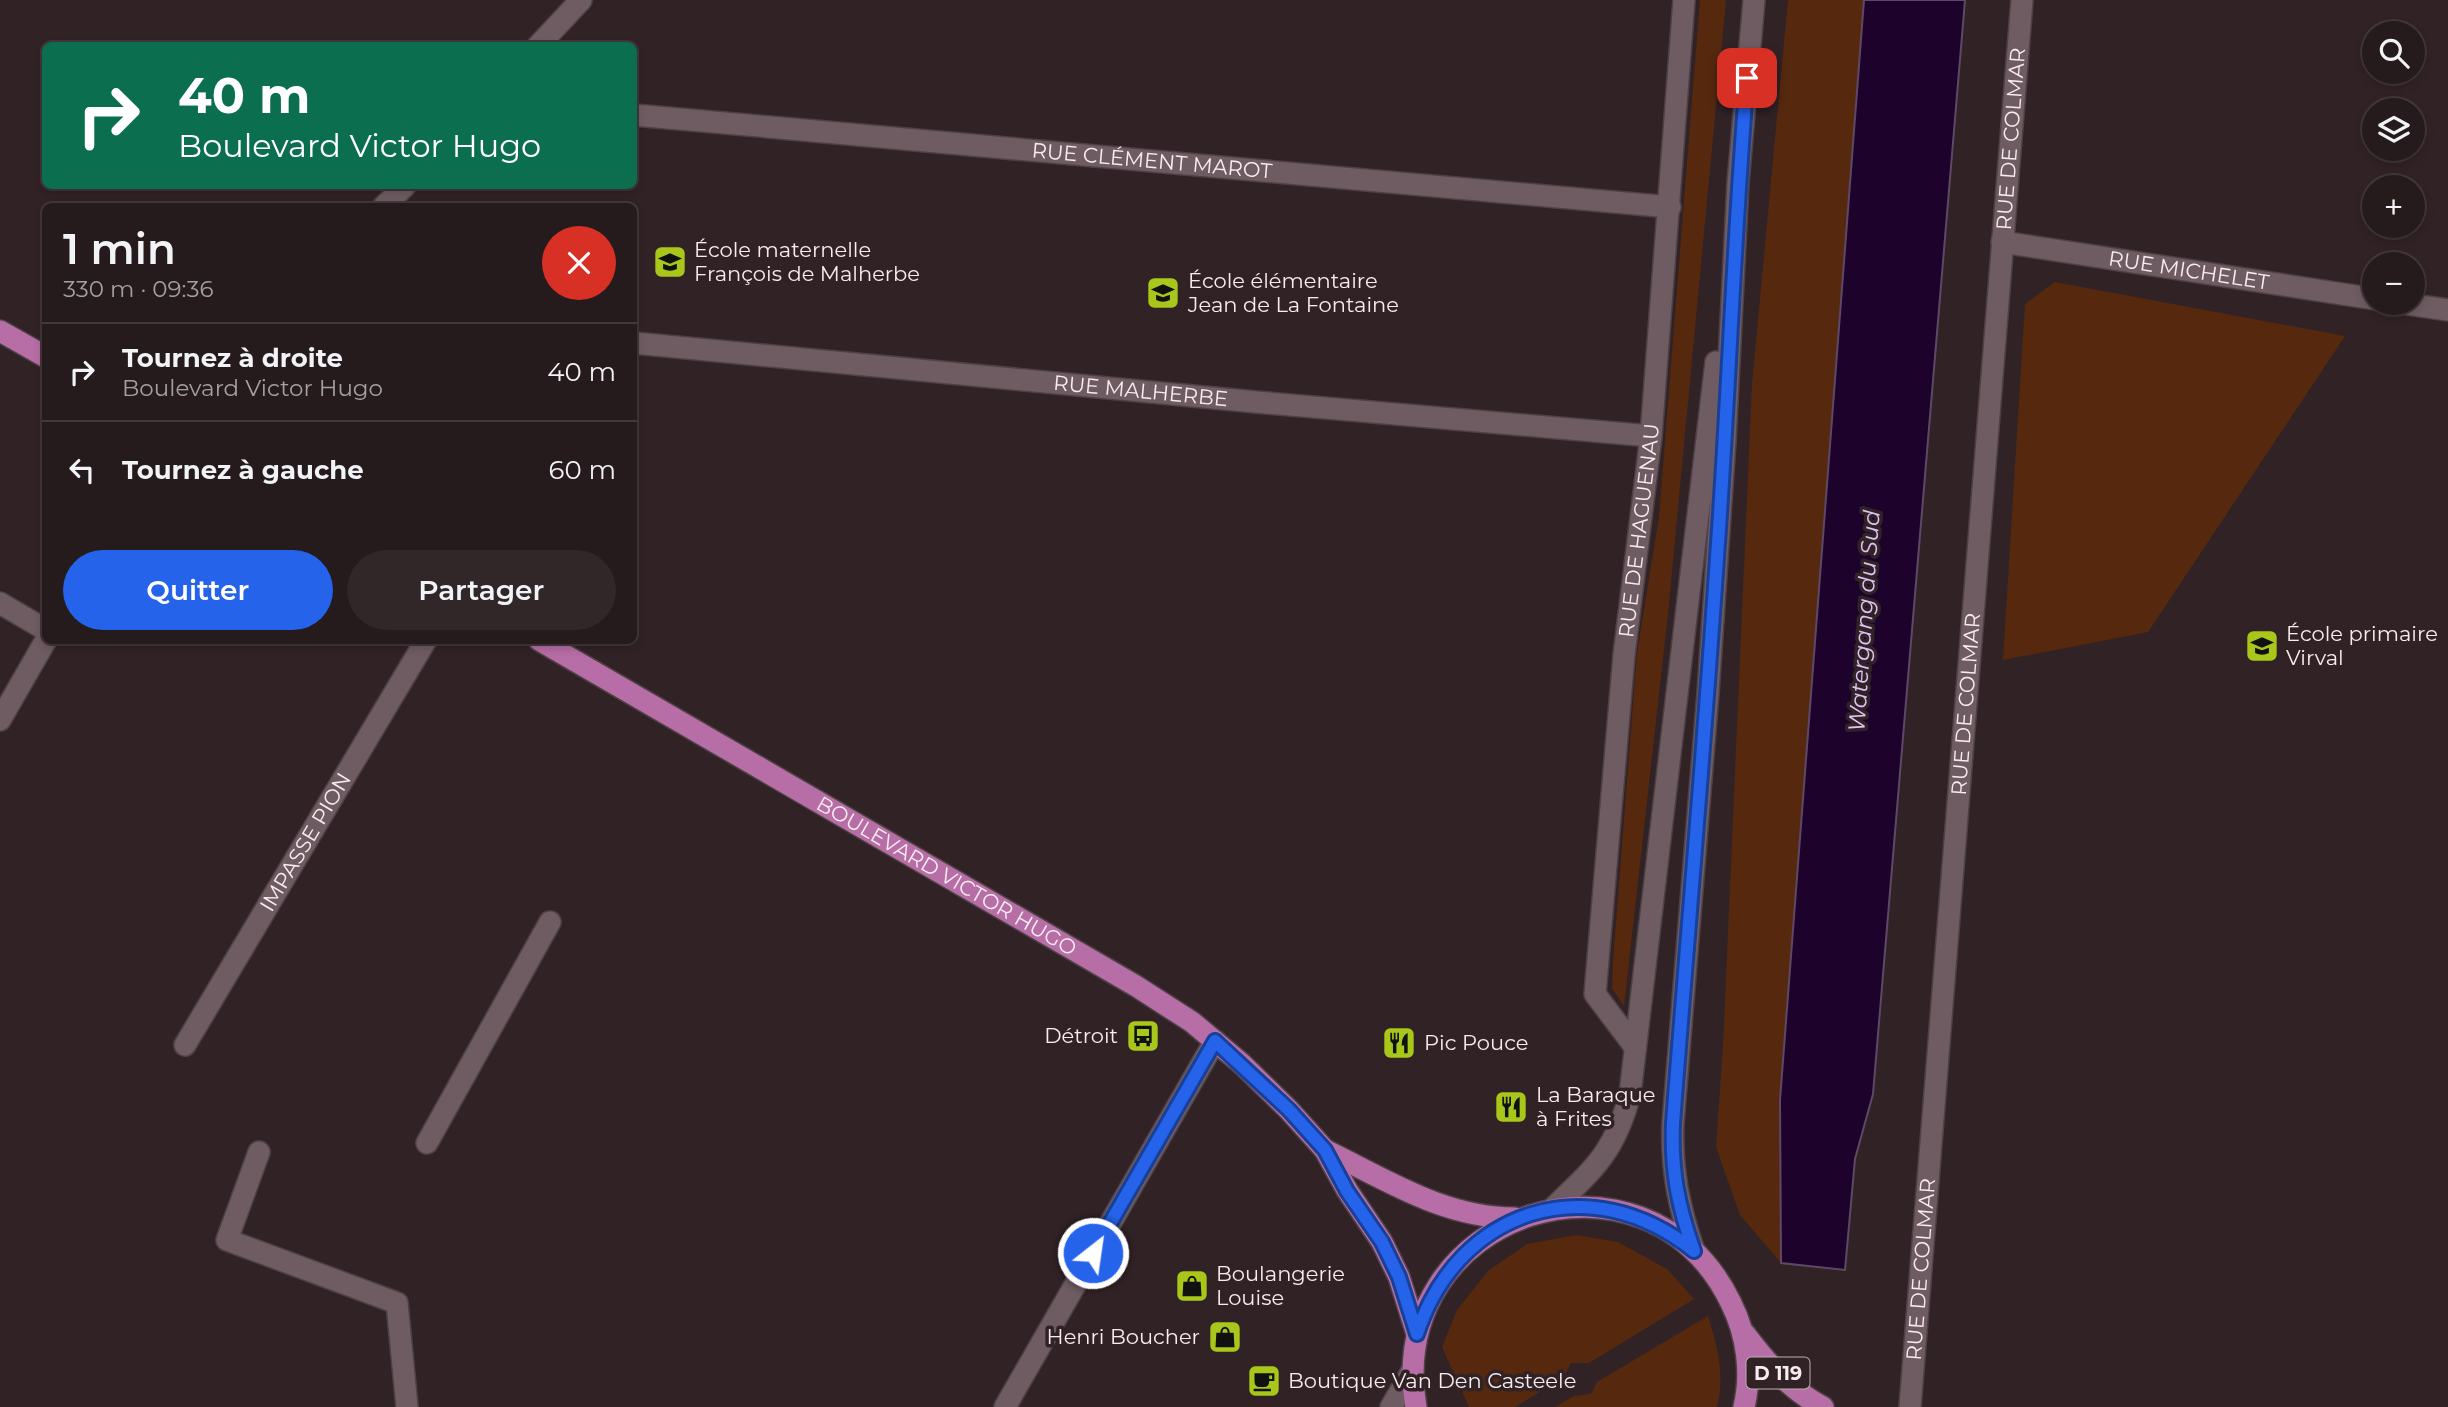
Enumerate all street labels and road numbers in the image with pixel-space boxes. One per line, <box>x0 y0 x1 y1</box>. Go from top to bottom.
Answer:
street label: RUE DE COLMAR <box>1991 47 2030 231</box>
street label: RUE CLÉMENT MAROT <box>1031 137 1273 184</box>
street label: RUE MICHELET <box>2107 245 2271 295</box>
street label: RUE MALHERBE <box>1052 370 1229 411</box>
street label: RUE DE HAGUENAU <box>1613 423 1664 639</box>
street label: RUE DE COLMAR <box>1946 612 1985 796</box>
street label: IMPASSE PION <box>254 768 356 916</box>
street label: BOULEVARD VICTOR HUGO <box>812 791 1081 961</box>
street label: RUE DE COLMAR <box>1901 1177 1940 1362</box>
road number: D 119 <box>1746 1358 1810 1388</box>

